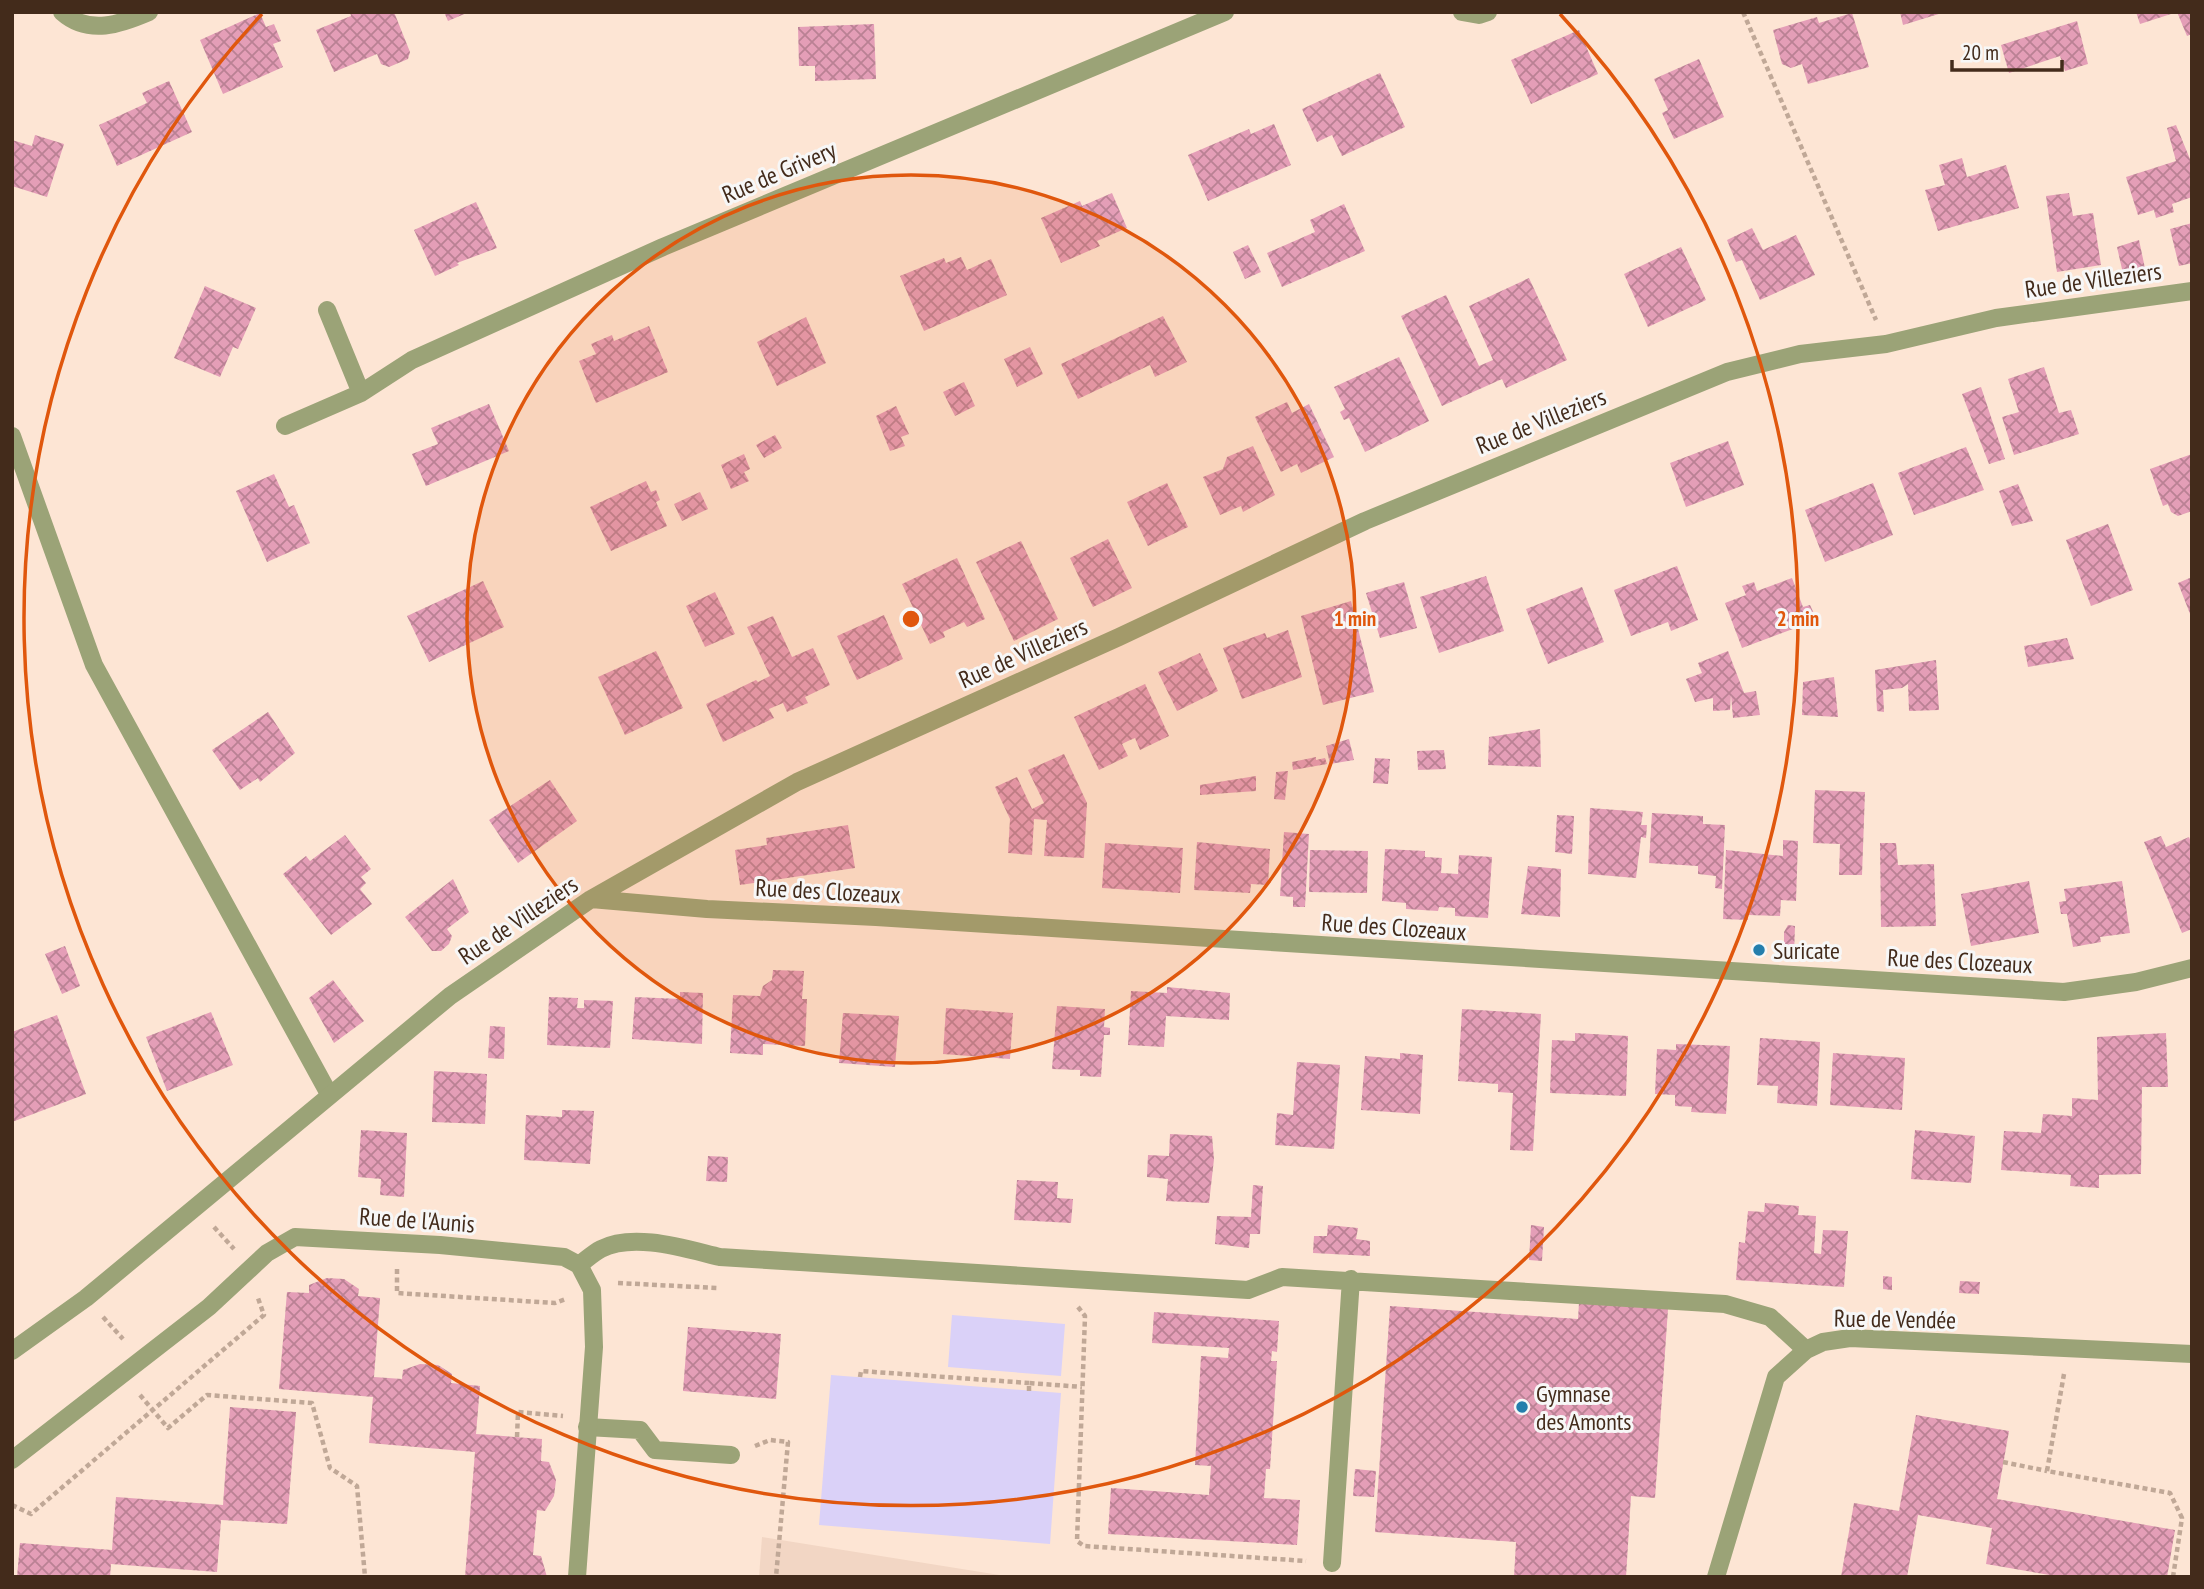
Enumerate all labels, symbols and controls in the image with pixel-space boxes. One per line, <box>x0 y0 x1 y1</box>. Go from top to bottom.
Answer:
scale bar <box>1952 28 2062 72</box>
text: 20 m <box>1962 39 1999 66</box>
street label: Rue de Grivery <box>717 134 841 210</box>
street label: Rue de Villeziers <box>2023 255 2163 305</box>
street label: Rue de Villeziers <box>1471 381 1611 461</box>
text: 1 min <box>1334 605 1376 632</box>
text: 2 min <box>1777 605 1819 632</box>
centre of rings <box>899 607 923 631</box>
street label: Rue de Villeziers <box>954 611 1092 695</box>
street label: Rue de Villeziers <box>452 869 584 971</box>
street label: Rue des Clozeaux <box>755 872 901 910</box>
street label: Rue des Clozeaux <box>1320 906 1468 948</box>
place label: Suricate <box>1773 935 1840 966</box>
marker: Suricate <box>1751 942 1767 958</box>
street label: Rue des Clozeaux <box>1887 942 2033 980</box>
street label: Rue de l'Aunis <box>358 1201 476 1239</box>
street label: Rue de Vendée <box>1834 1302 1956 1336</box>
place label: Gymnase des Amonts <box>1536 1378 1631 1437</box>
marker: Gymnase des Amonts <box>1514 1399 1530 1415</box>

